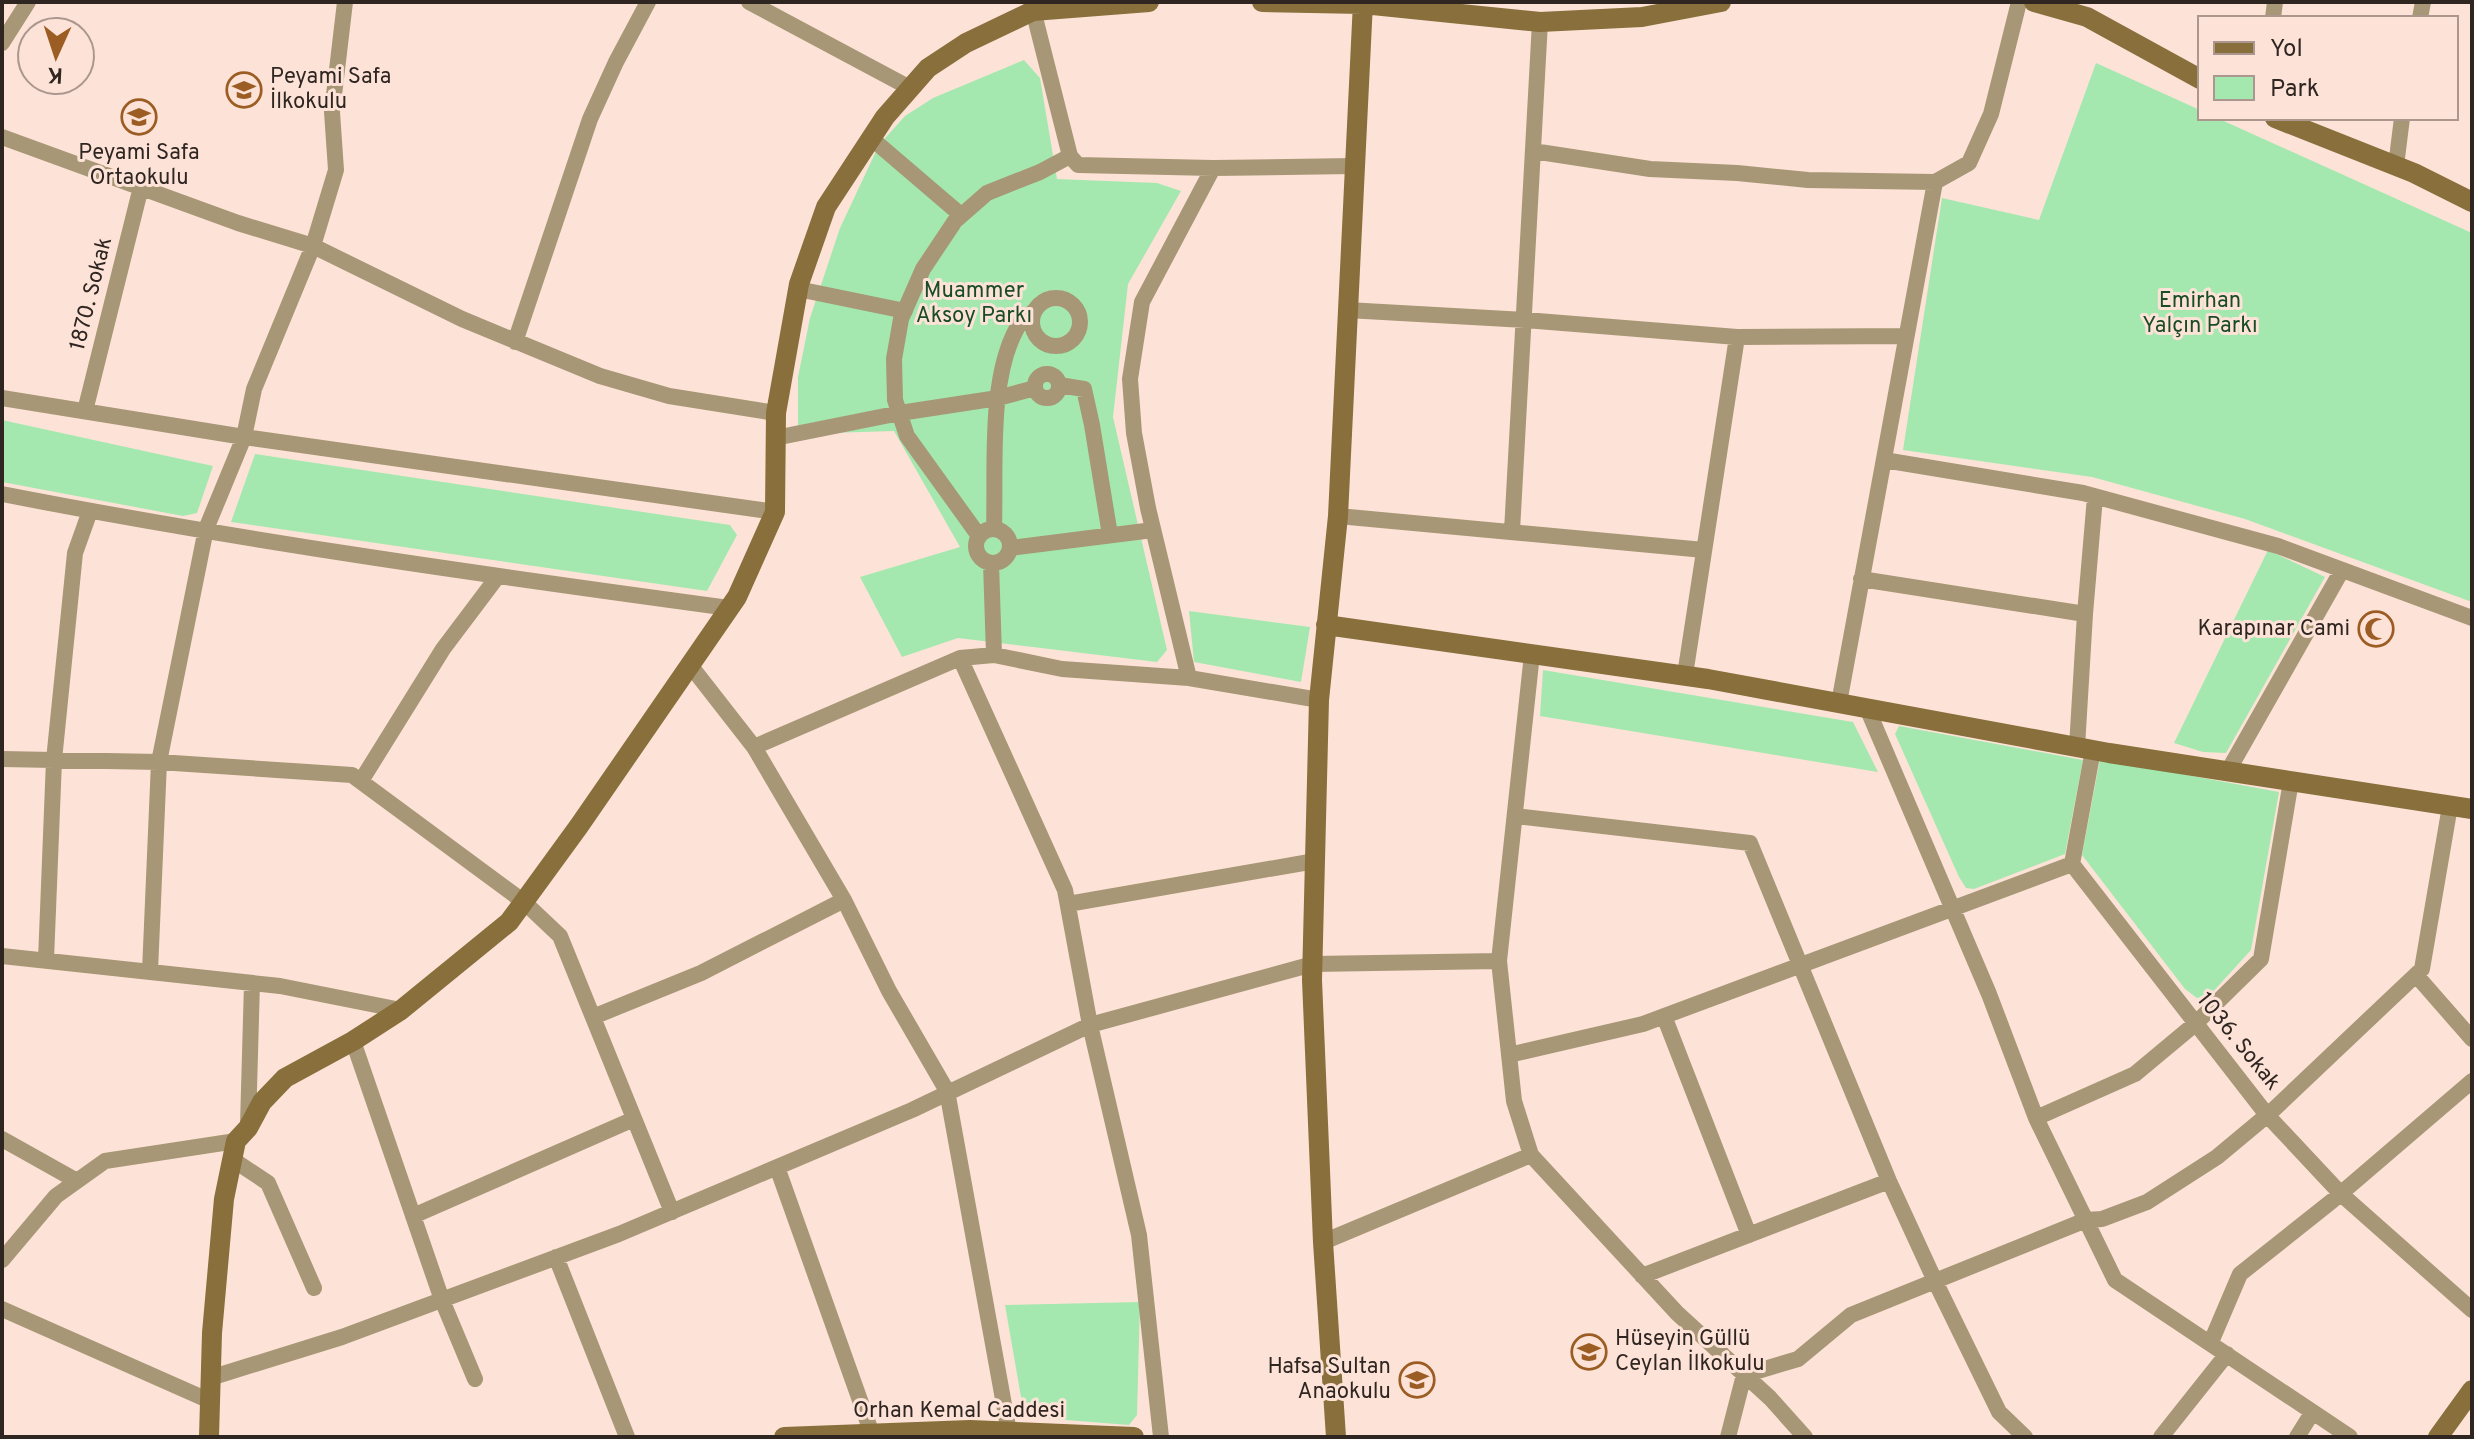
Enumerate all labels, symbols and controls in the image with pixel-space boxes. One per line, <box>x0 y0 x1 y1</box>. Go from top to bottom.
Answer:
north arrow <box>16 16 96 96</box>
legend <box>2198 16 2458 120</box>
text: Yol <box>2270 35 2303 65</box>
text: K <box>47 60 64 87</box>
place label: Peyami Safa İlkokulu <box>270 64 391 116</box>
school or university icon: Peyami Safa İlkokulu <box>225 71 263 109</box>
text: Park <box>2270 75 2320 105</box>
school or university icon: Peyami Safa Ortaokulu <box>120 98 158 136</box>
place label: Peyami Safa Ortaokulu <box>78 140 200 192</box>
street label: 1870. Sokak <box>65 234 119 354</box>
park label: Muammer Aksoy Parkı <box>916 278 1032 330</box>
park label: Emirhan Yalçın Parkı <box>2142 288 2258 340</box>
mosque icon: Karapınar Cami <box>2357 610 2395 648</box>
place label: Karapınar Cami <box>2198 616 2350 643</box>
street label: 1036. Sokak <box>2190 988 2286 1096</box>
place label: Hüseyin Güllü Ceylan İlkokulu <box>1615 1326 1765 1378</box>
school or university icon: Hüseyin Güllü Ceylan İlkokulu <box>1570 1333 1608 1371</box>
place label: Hafsa Sultan Anaokulu <box>1267 1354 1391 1406</box>
school or university icon: Hafsa Sultan Anaokulu <box>1398 1361 1436 1399</box>
street label: Orhan Kemal Caddesi <box>853 1398 1065 1425</box>

